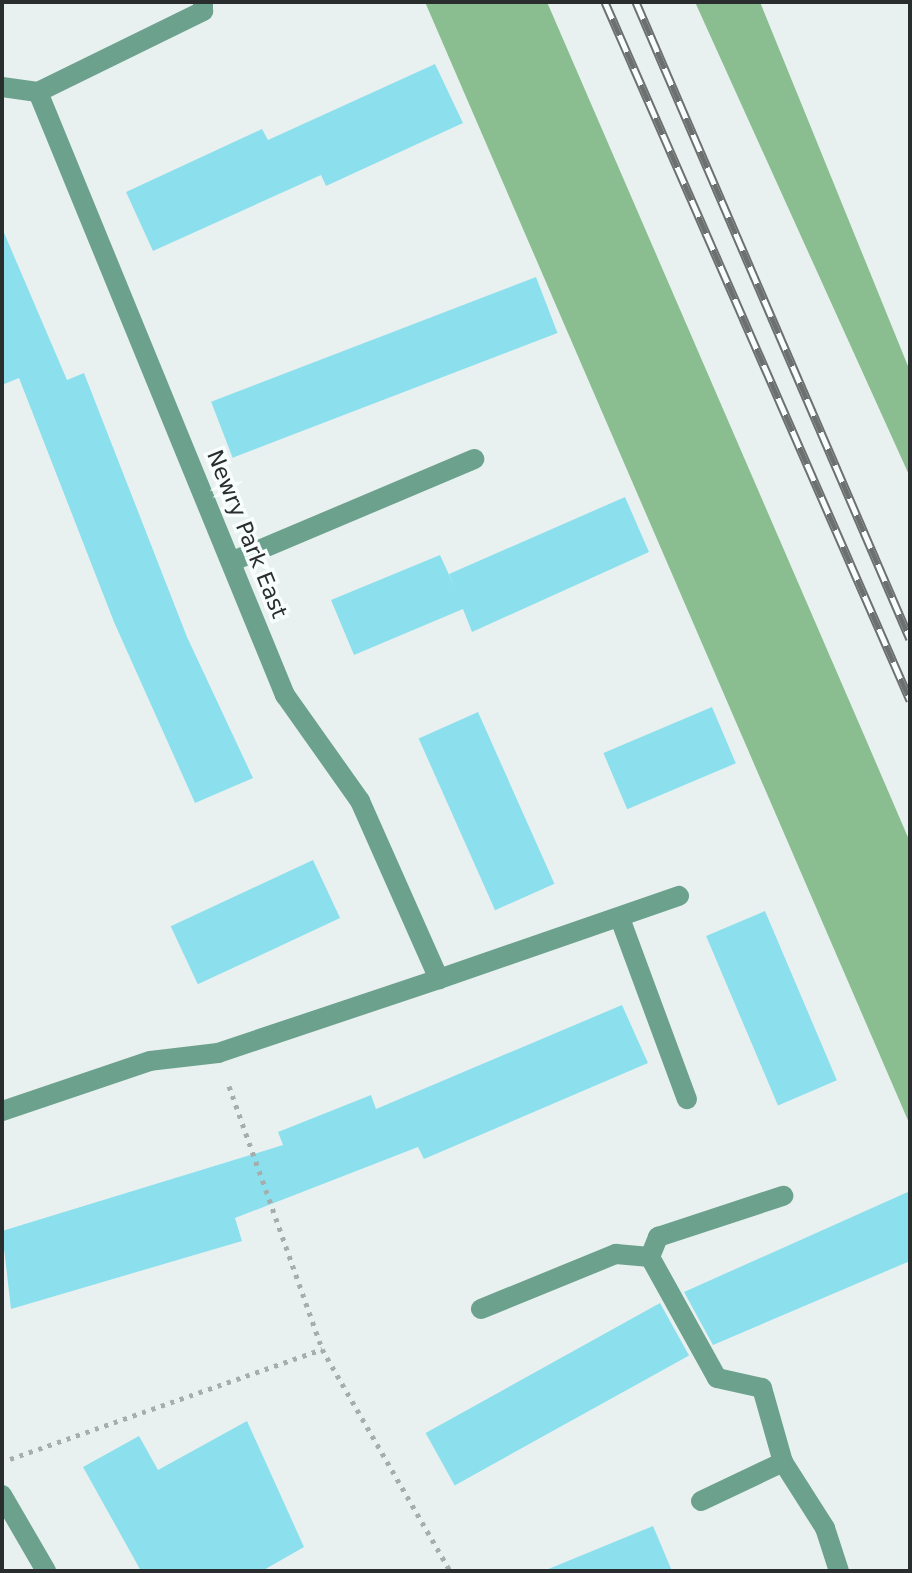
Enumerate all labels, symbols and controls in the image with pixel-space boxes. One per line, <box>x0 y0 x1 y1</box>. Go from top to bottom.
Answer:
street label: Newry Park East <box>201 446 293 622</box>

